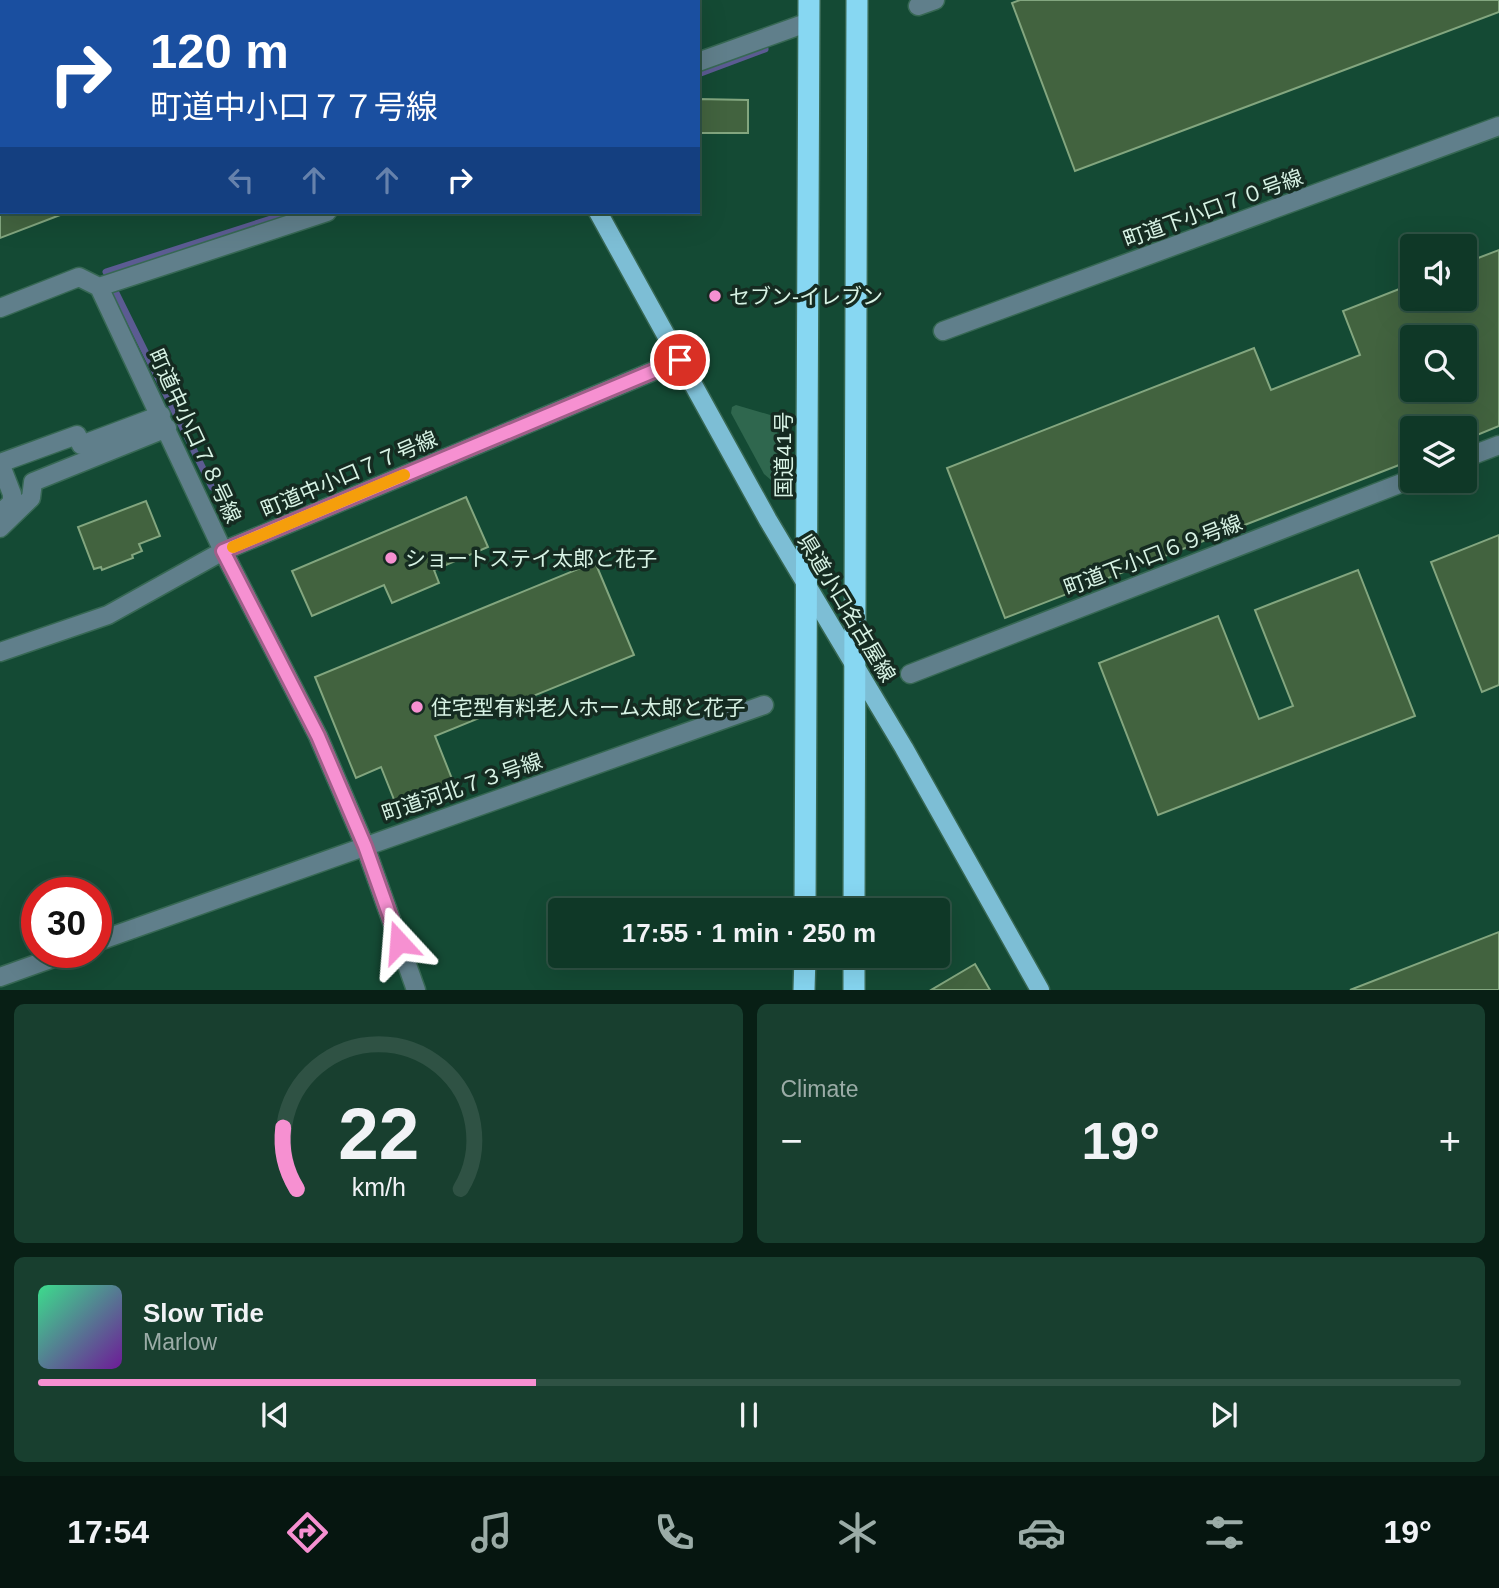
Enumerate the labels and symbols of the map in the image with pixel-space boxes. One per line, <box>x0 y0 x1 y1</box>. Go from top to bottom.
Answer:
street label: 町道下小口７０号線 <box>1120 165 1306 251</box>
place label: セブン-イレブン <box>729 285 883 308</box>
marker: セブン-イレブン <box>707 288 723 304</box>
pin <box>650 330 710 390</box>
street label: 町道中小口７８号線 <box>145 345 245 527</box>
street label: 国道41号 <box>772 412 795 498</box>
street label: 町道中小口７７号線 <box>258 426 440 522</box>
street label: 町道下小口６９号線 <box>1061 510 1245 600</box>
street label: 県道小口名古屋線 <box>794 530 900 686</box>
place label: ショートステイ太郎と花子 <box>405 547 657 570</box>
marker: ショートステイ太郎と花子 <box>383 550 399 566</box>
place label: 住宅型有料老人ホーム太郎と花子 <box>431 696 745 719</box>
marker: 住宅型有料老人ホーム太郎と花子 <box>409 699 425 715</box>
street label: 町道河北７３号線 <box>379 749 545 825</box>
speed limit sign: 30 <box>21 877 112 968</box>
position arrow <box>362 905 436 979</box>

